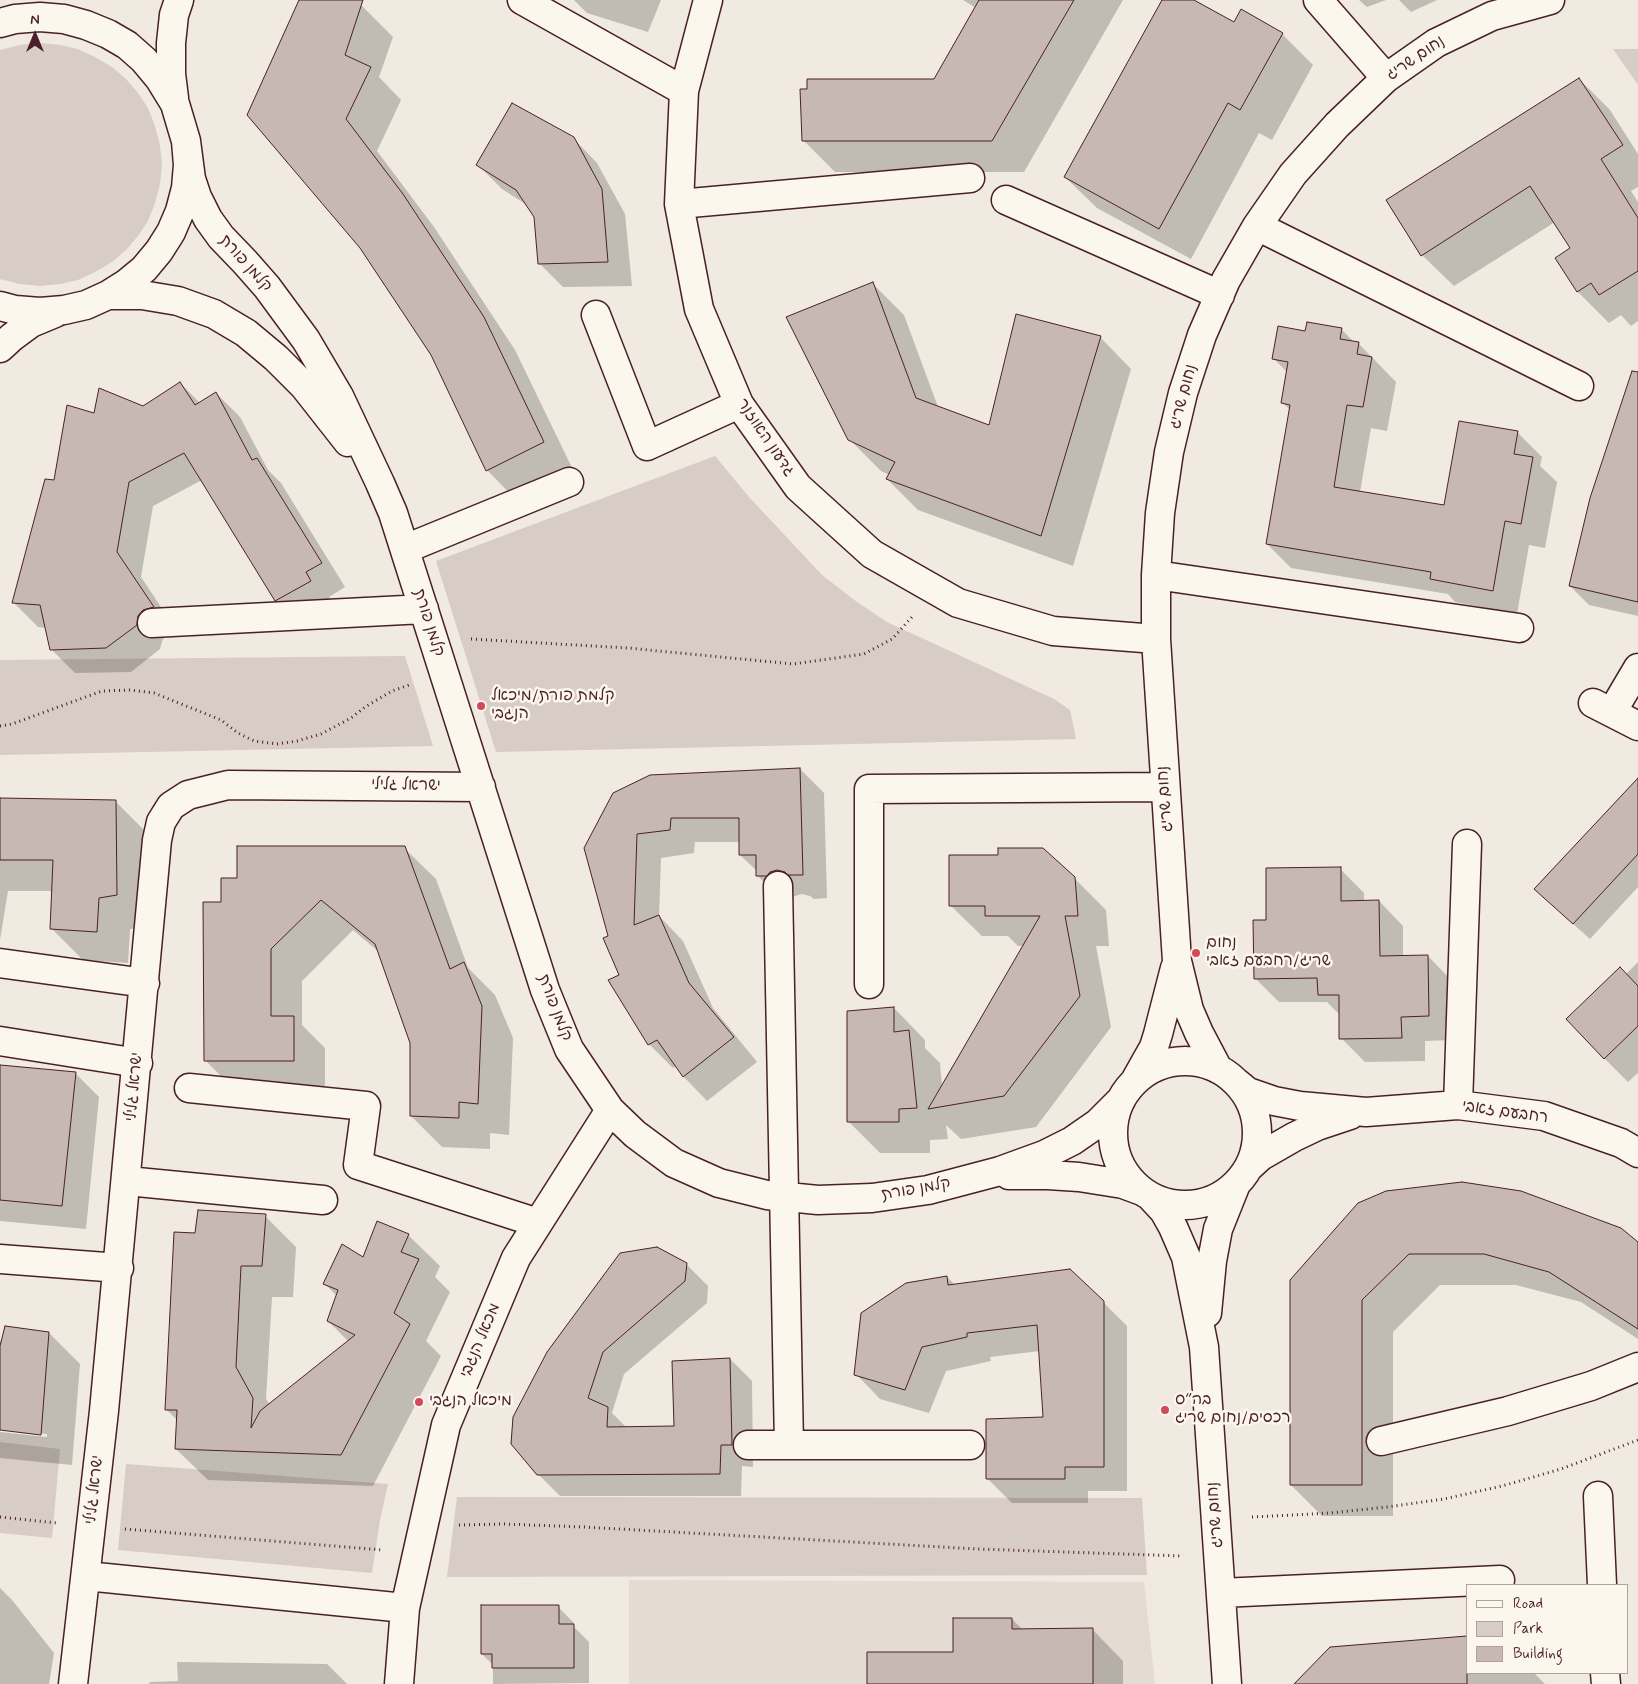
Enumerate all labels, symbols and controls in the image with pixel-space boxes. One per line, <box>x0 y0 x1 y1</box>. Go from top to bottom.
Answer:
north arrow <box>10 10 60 60</box>
text: N <box>30 11 40 29</box>
street label: נחום שריג <box>1383 33 1449 85</box>
street label: קלמן פורת <box>214 232 276 296</box>
street label: נחום שריג <box>1166 363 1202 431</box>
street label: גדעון האוזנר <box>732 395 798 481</box>
street label: קלמן פורת <box>408 587 448 659</box>
place label: קלמת פורת/מיכאל הנגבי <box>491 687 615 725</box>
marker: קלמת פורת/מיכאל הנגבי <box>475 700 487 712</box>
street label: נחום שריג <box>1154 765 1178 833</box>
street label: ישראל גלילי <box>371 776 441 796</box>
place label: נחום שריג/רחבעם זאבי <box>1206 934 1331 972</box>
marker: נחום שריג/רחבעם זאבי <box>1190 947 1202 959</box>
street label: קלמן פורת <box>533 972 575 1044</box>
street label: ישראל גלילי <box>122 1051 148 1123</box>
street label: רחבעם זאבי <box>1461 1097 1549 1129</box>
street label: קלמן פורת <box>880 1174 952 1206</box>
street label: מכאל הנגבי <box>457 1301 505 1381</box>
place label: בה״ס רכסים/נחום שריג <box>1175 1391 1291 1429</box>
place label: מיכאל הנגבי <box>429 1392 512 1412</box>
marker: מיכאל הנגבי <box>413 1396 425 1408</box>
marker: בה״ס רכסים/נחום שריג <box>1159 1404 1171 1416</box>
street label: ישראל גלילי <box>82 1454 108 1526</box>
street label: נחום שריג <box>1204 1481 1228 1549</box>
legend <box>1466 1584 1628 1674</box>
text: Road <box>1513 1594 1543 1614</box>
text: Park <box>1513 1619 1543 1639</box>
text: Building <box>1513 1644 1563 1664</box>

